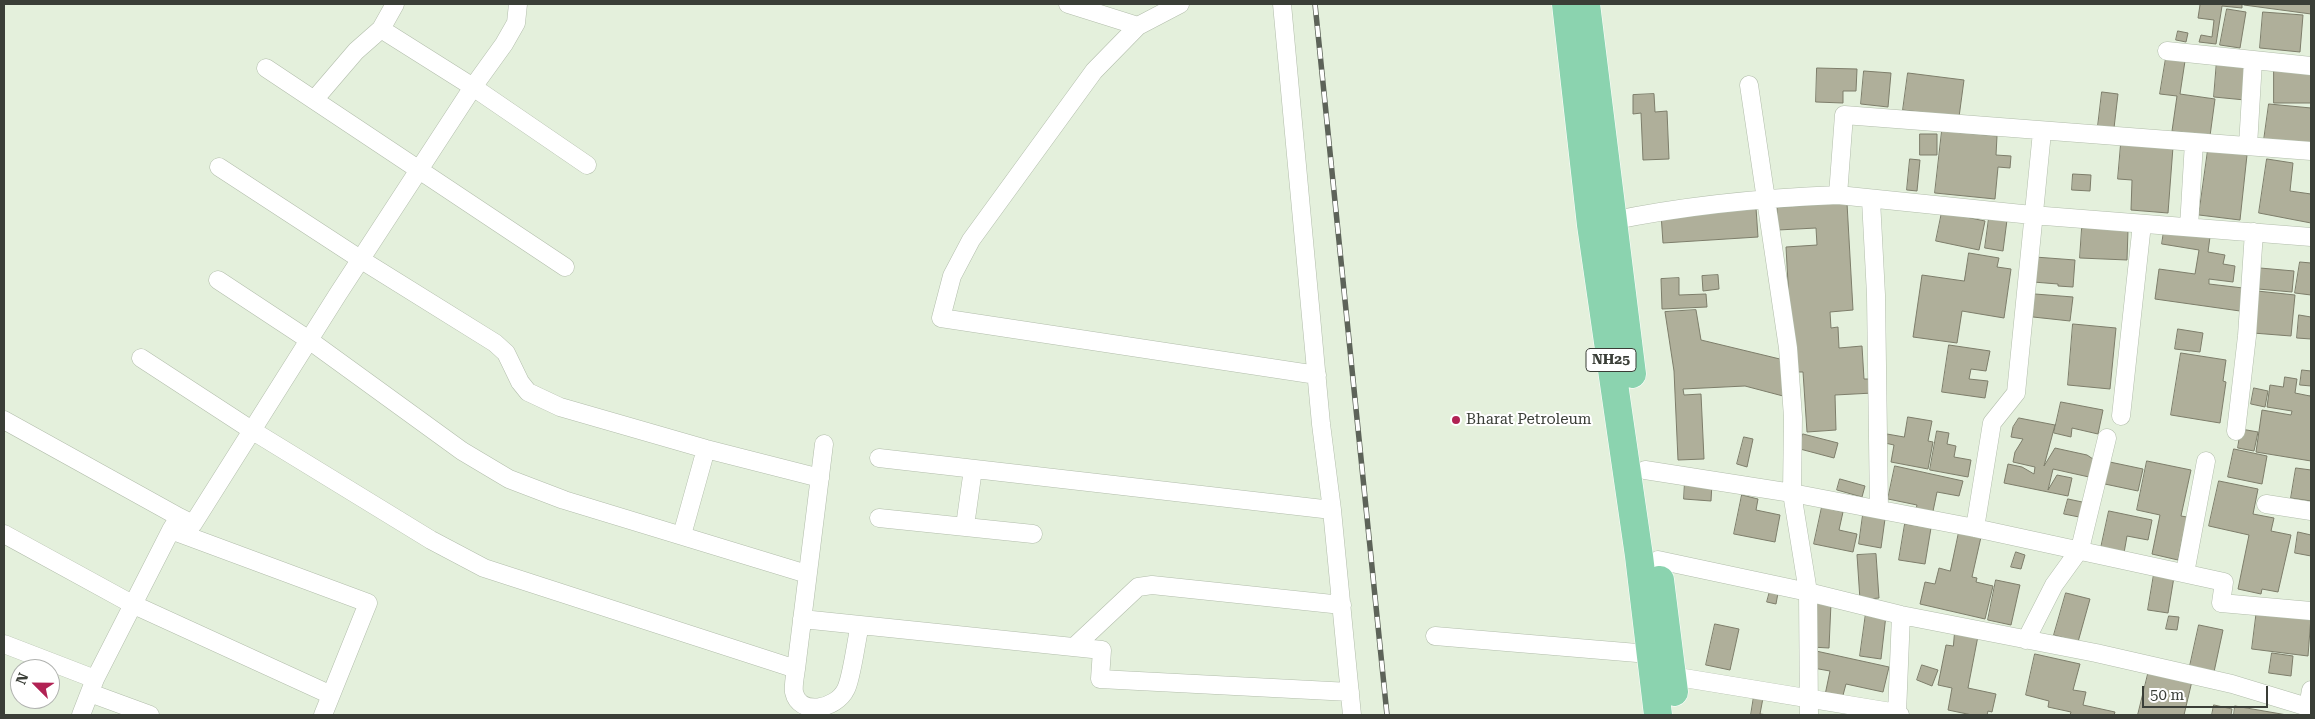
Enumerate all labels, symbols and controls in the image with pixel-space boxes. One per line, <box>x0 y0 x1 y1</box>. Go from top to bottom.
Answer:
road number: NH25 <box>1586 348 1636 372</box>
place label: Bharat Petroleum <box>1466 411 1592 429</box>
marker: Bharat Petroleum <box>1450 414 1462 426</box>
north arrow <box>10 659 60 709</box>
text: N <box>13 670 32 687</box>
scale bar <box>2145 676 2271 708</box>
text: 50 m <box>2150 686 2184 704</box>

